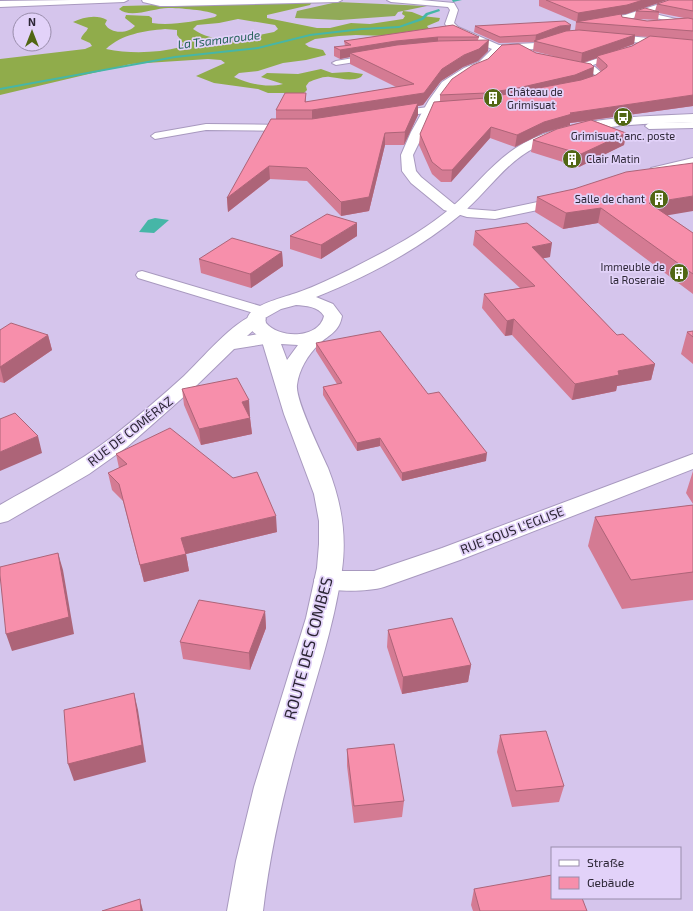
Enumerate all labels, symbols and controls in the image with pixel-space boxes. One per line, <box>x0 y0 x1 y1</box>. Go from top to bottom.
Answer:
north arrow <box>12 12 52 52</box>
text: N <box>28 15 36 28</box>
water label: La Tsamaroude <box>177 27 261 51</box>
place label: Château de Grimisuat <box>507 85 563 111</box>
building icon: Château de Grimisuat <box>482 87 504 109</box>
bus stop icon: Grimisuat, anc. poste <box>612 106 634 128</box>
place label: Grimisuat, anc. poste <box>571 129 675 142</box>
building icon: Clair Matin <box>561 148 583 170</box>
place label: Clair Matin <box>586 152 640 165</box>
building icon: Salle de chant <box>648 188 670 210</box>
place label: Salle de chant <box>575 192 645 205</box>
place label: Immeuble de la Roseraie <box>601 260 665 286</box>
building icon: Immeuble de la Roseraie <box>668 262 690 284</box>
street label: RUE DE COMÉRAZ <box>84 392 176 469</box>
street label: RUE SOUS L'EGLISE <box>458 503 566 557</box>
street label: ROUTE DES COMBES <box>279 575 336 721</box>
legend <box>551 847 681 899</box>
text: Straße <box>587 855 624 869</box>
text: Gebäude <box>587 875 635 889</box>

